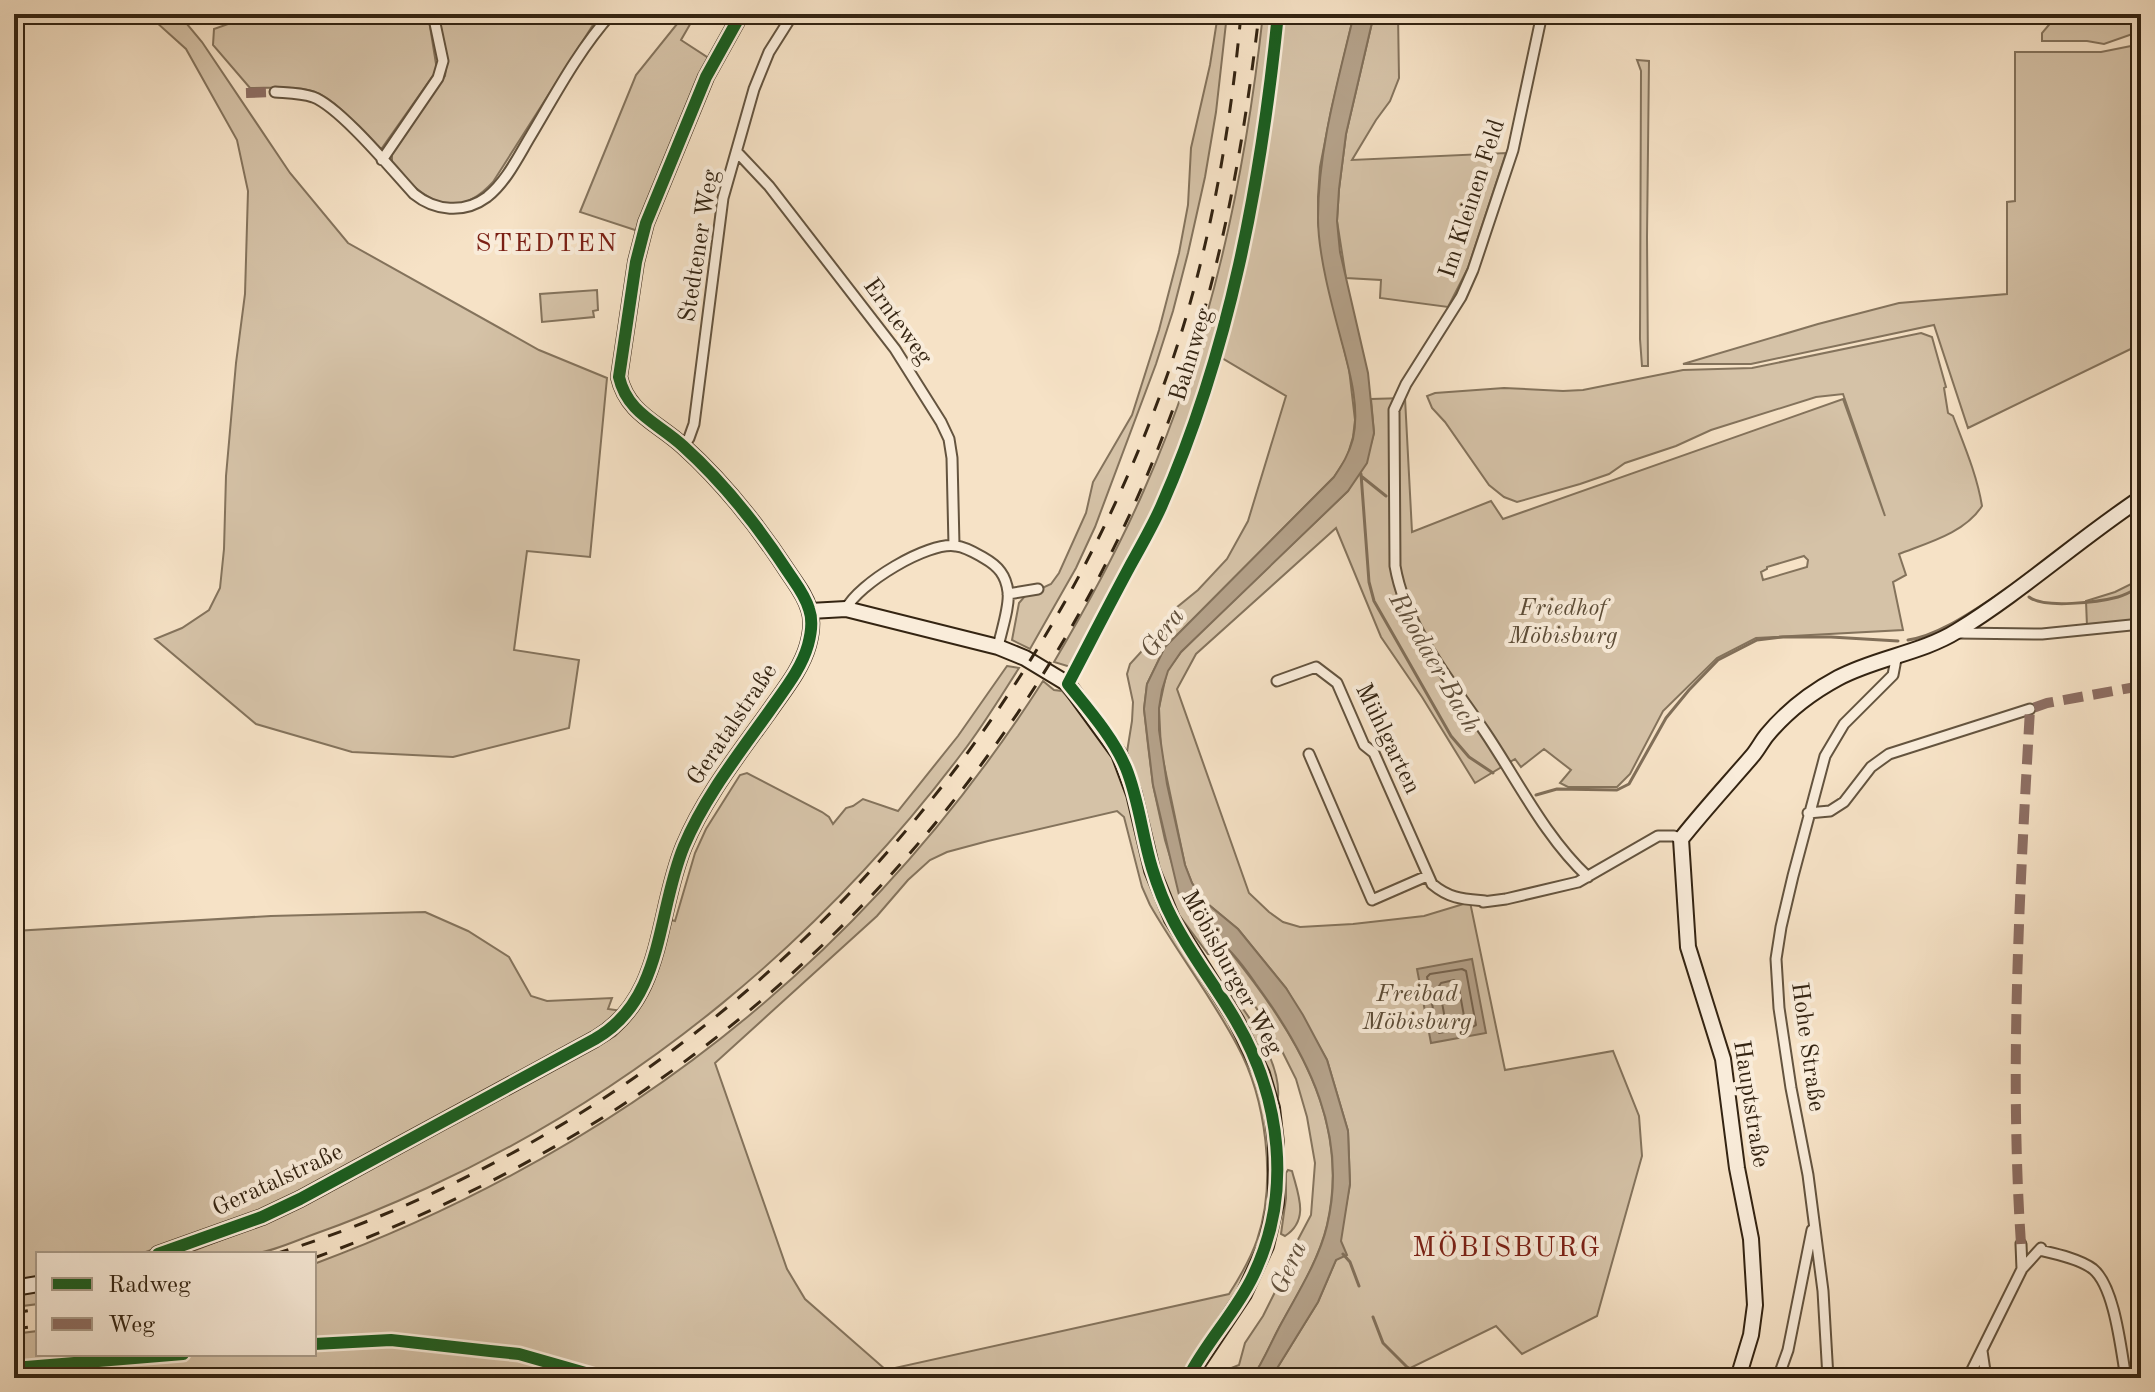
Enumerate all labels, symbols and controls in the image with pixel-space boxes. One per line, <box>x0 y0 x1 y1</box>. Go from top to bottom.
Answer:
street label: Im Kleinen Feld <box>1436 117 1510 281</box>
street label: Stedtener Weg <box>676 168 724 324</box>
district label: STEDTEN <box>475 231 619 257</box>
street label: Ernteweg <box>858 274 936 370</box>
street label: Bahnweg <box>1167 306 1218 404</box>
water label: Rhodaer Bach <box>1383 588 1485 738</box>
park label: Friedhof Möbisburg <box>1507 597 1618 649</box>
water label: Gera <box>1136 603 1190 663</box>
street label: Geratalstraße <box>684 660 782 790</box>
street label: Mühlgarten <box>1350 680 1424 798</box>
street label: Möbisburger Weg <box>1176 887 1286 1059</box>
street label: Hohe Straße <box>1786 981 1828 1113</box>
park label: Freibad Möbisburg <box>1361 983 1472 1035</box>
street label: Hauptstraße <box>1728 1039 1772 1169</box>
street label: Geratalstraße <box>209 1140 347 1222</box>
district label: MÖBISBURG <box>1412 1231 1602 1263</box>
water label: Gera <box>1266 1238 1312 1298</box>
legend <box>36 1252 316 1356</box>
text: Radweg <box>108 1274 191 1298</box>
text: Weg <box>108 1314 155 1338</box>

